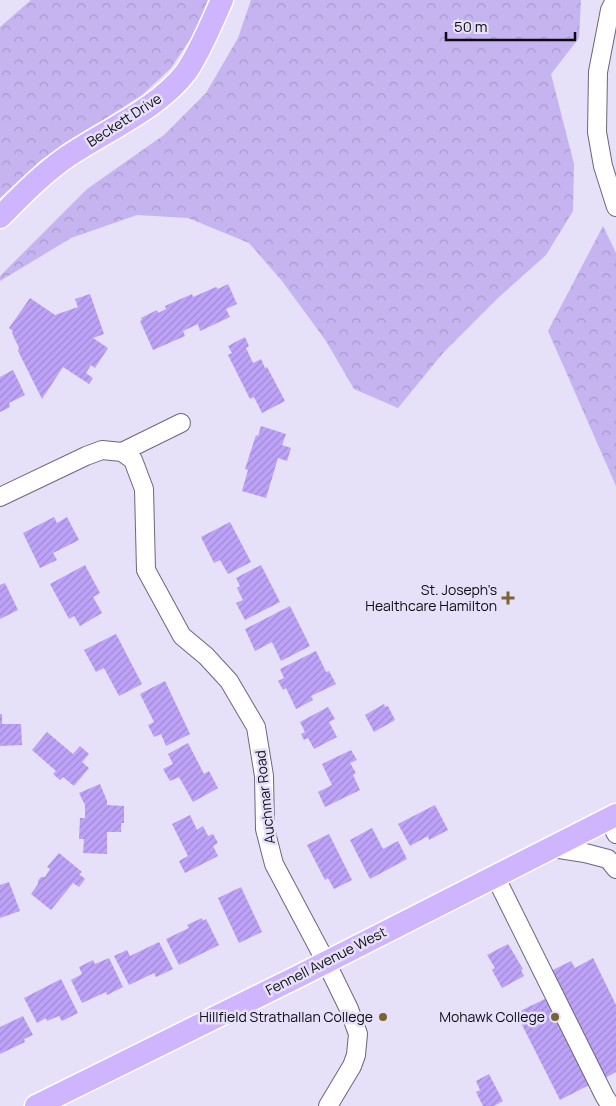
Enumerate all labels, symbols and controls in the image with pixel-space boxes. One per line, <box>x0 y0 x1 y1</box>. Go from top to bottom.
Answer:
scale bar <box>446 10 575 42</box>
text: 50 m <box>454 16 488 37</box>
street label: Beckett Drive <box>83 88 165 151</box>
place label: St. Joseph's Healthcare Hamilton <box>365 580 497 615</box>
marker: St. Joseph's Healthcare Hamilton <box>501 591 515 605</box>
street label: Auchmar Road <box>250 749 279 845</box>
street label: Fennell Avenue West <box>262 922 390 999</box>
place label: Hillfield Strathallan College <box>199 1007 373 1026</box>
place label: Mohawk College <box>439 1007 545 1026</box>
marker: Hillfield Strathallan College <box>377 1011 389 1023</box>
marker: Mohawk College <box>549 1011 561 1023</box>

